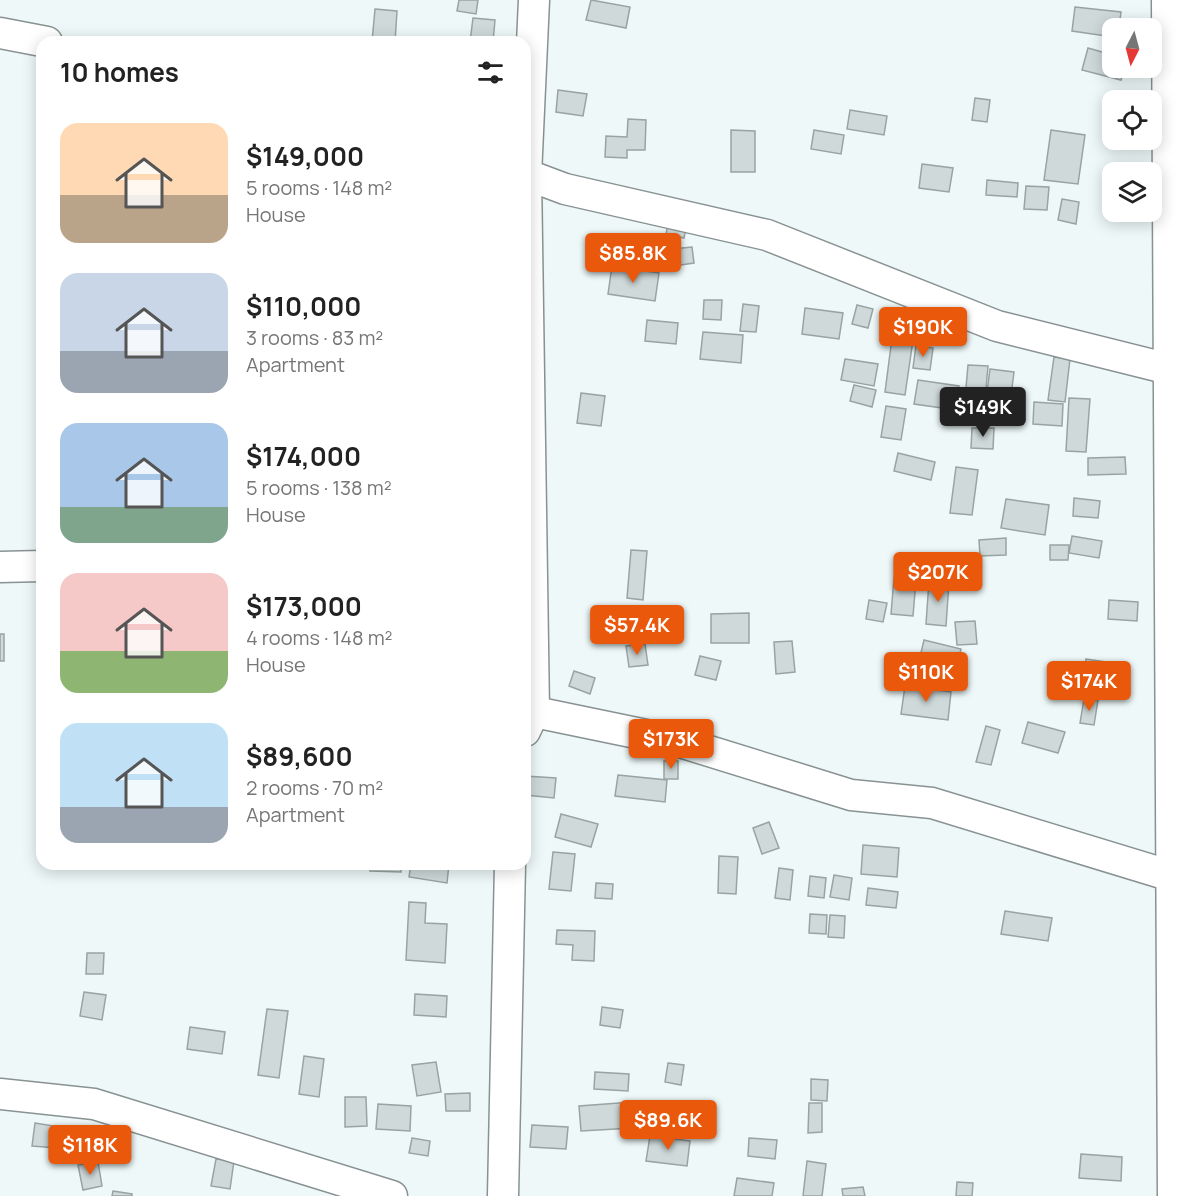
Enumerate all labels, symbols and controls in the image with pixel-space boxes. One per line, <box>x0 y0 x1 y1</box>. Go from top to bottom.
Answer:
north arrow <box>1102 18 1162 78</box>
map controls <box>1102 18 1162 222</box>
text: 10 homes <box>60 54 179 90</box>
icon: filters <box>474 56 507 89</box>
button: locate <box>1102 90 1162 150</box>
text: $149,000 <box>246 138 364 174</box>
icon: home <box>108 147 180 219</box>
button: layers <box>1102 162 1162 222</box>
text: 5 rooms · 148 m² <box>246 174 392 201</box>
text: House <box>246 201 306 228</box>
pin: $85.8K <box>584 233 682 284</box>
text: $85.8K <box>599 239 667 266</box>
text: $110,000 <box>246 288 361 324</box>
icon: home <box>108 297 180 369</box>
pin: $190K <box>881 307 965 358</box>
text: $190K <box>893 313 953 340</box>
text: 3 rooms · 83 m² <box>246 324 383 351</box>
text: Apartment <box>246 351 345 378</box>
pin: $149K <box>941 387 1025 438</box>
text: $149K <box>954 393 1012 420</box>
text: $174,000 <box>246 438 361 474</box>
icon: home <box>108 447 180 519</box>
text: 5 rooms · 138 m² <box>246 474 392 501</box>
text: House <box>246 501 306 528</box>
pin: $207K <box>896 552 980 603</box>
text: $207K <box>907 558 969 585</box>
text: $173,000 <box>246 588 362 624</box>
icon: home <box>108 597 180 669</box>
pin: $57.4K <box>588 605 686 656</box>
text: $57.4K <box>604 611 670 638</box>
text: 4 rooms · 148 m² <box>246 624 393 651</box>
text: House <box>246 651 306 678</box>
pin: $110K <box>884 652 968 703</box>
text: $110K <box>898 658 954 685</box>
pin: $174K <box>1047 661 1131 712</box>
text: $174K <box>1061 667 1117 694</box>
pin: $173K <box>629 719 713 770</box>
text: $173K <box>643 725 699 752</box>
text: $89,600 <box>246 738 353 774</box>
icon: home <box>108 747 180 819</box>
text: 2 rooms · 70 m² <box>246 774 383 801</box>
text: Apartment <box>246 801 345 828</box>
pin: $89.6K <box>619 1100 717 1151</box>
text: $89.6K <box>634 1106 702 1133</box>
pin: $118K <box>48 1125 132 1176</box>
text: $118K <box>62 1131 118 1158</box>

